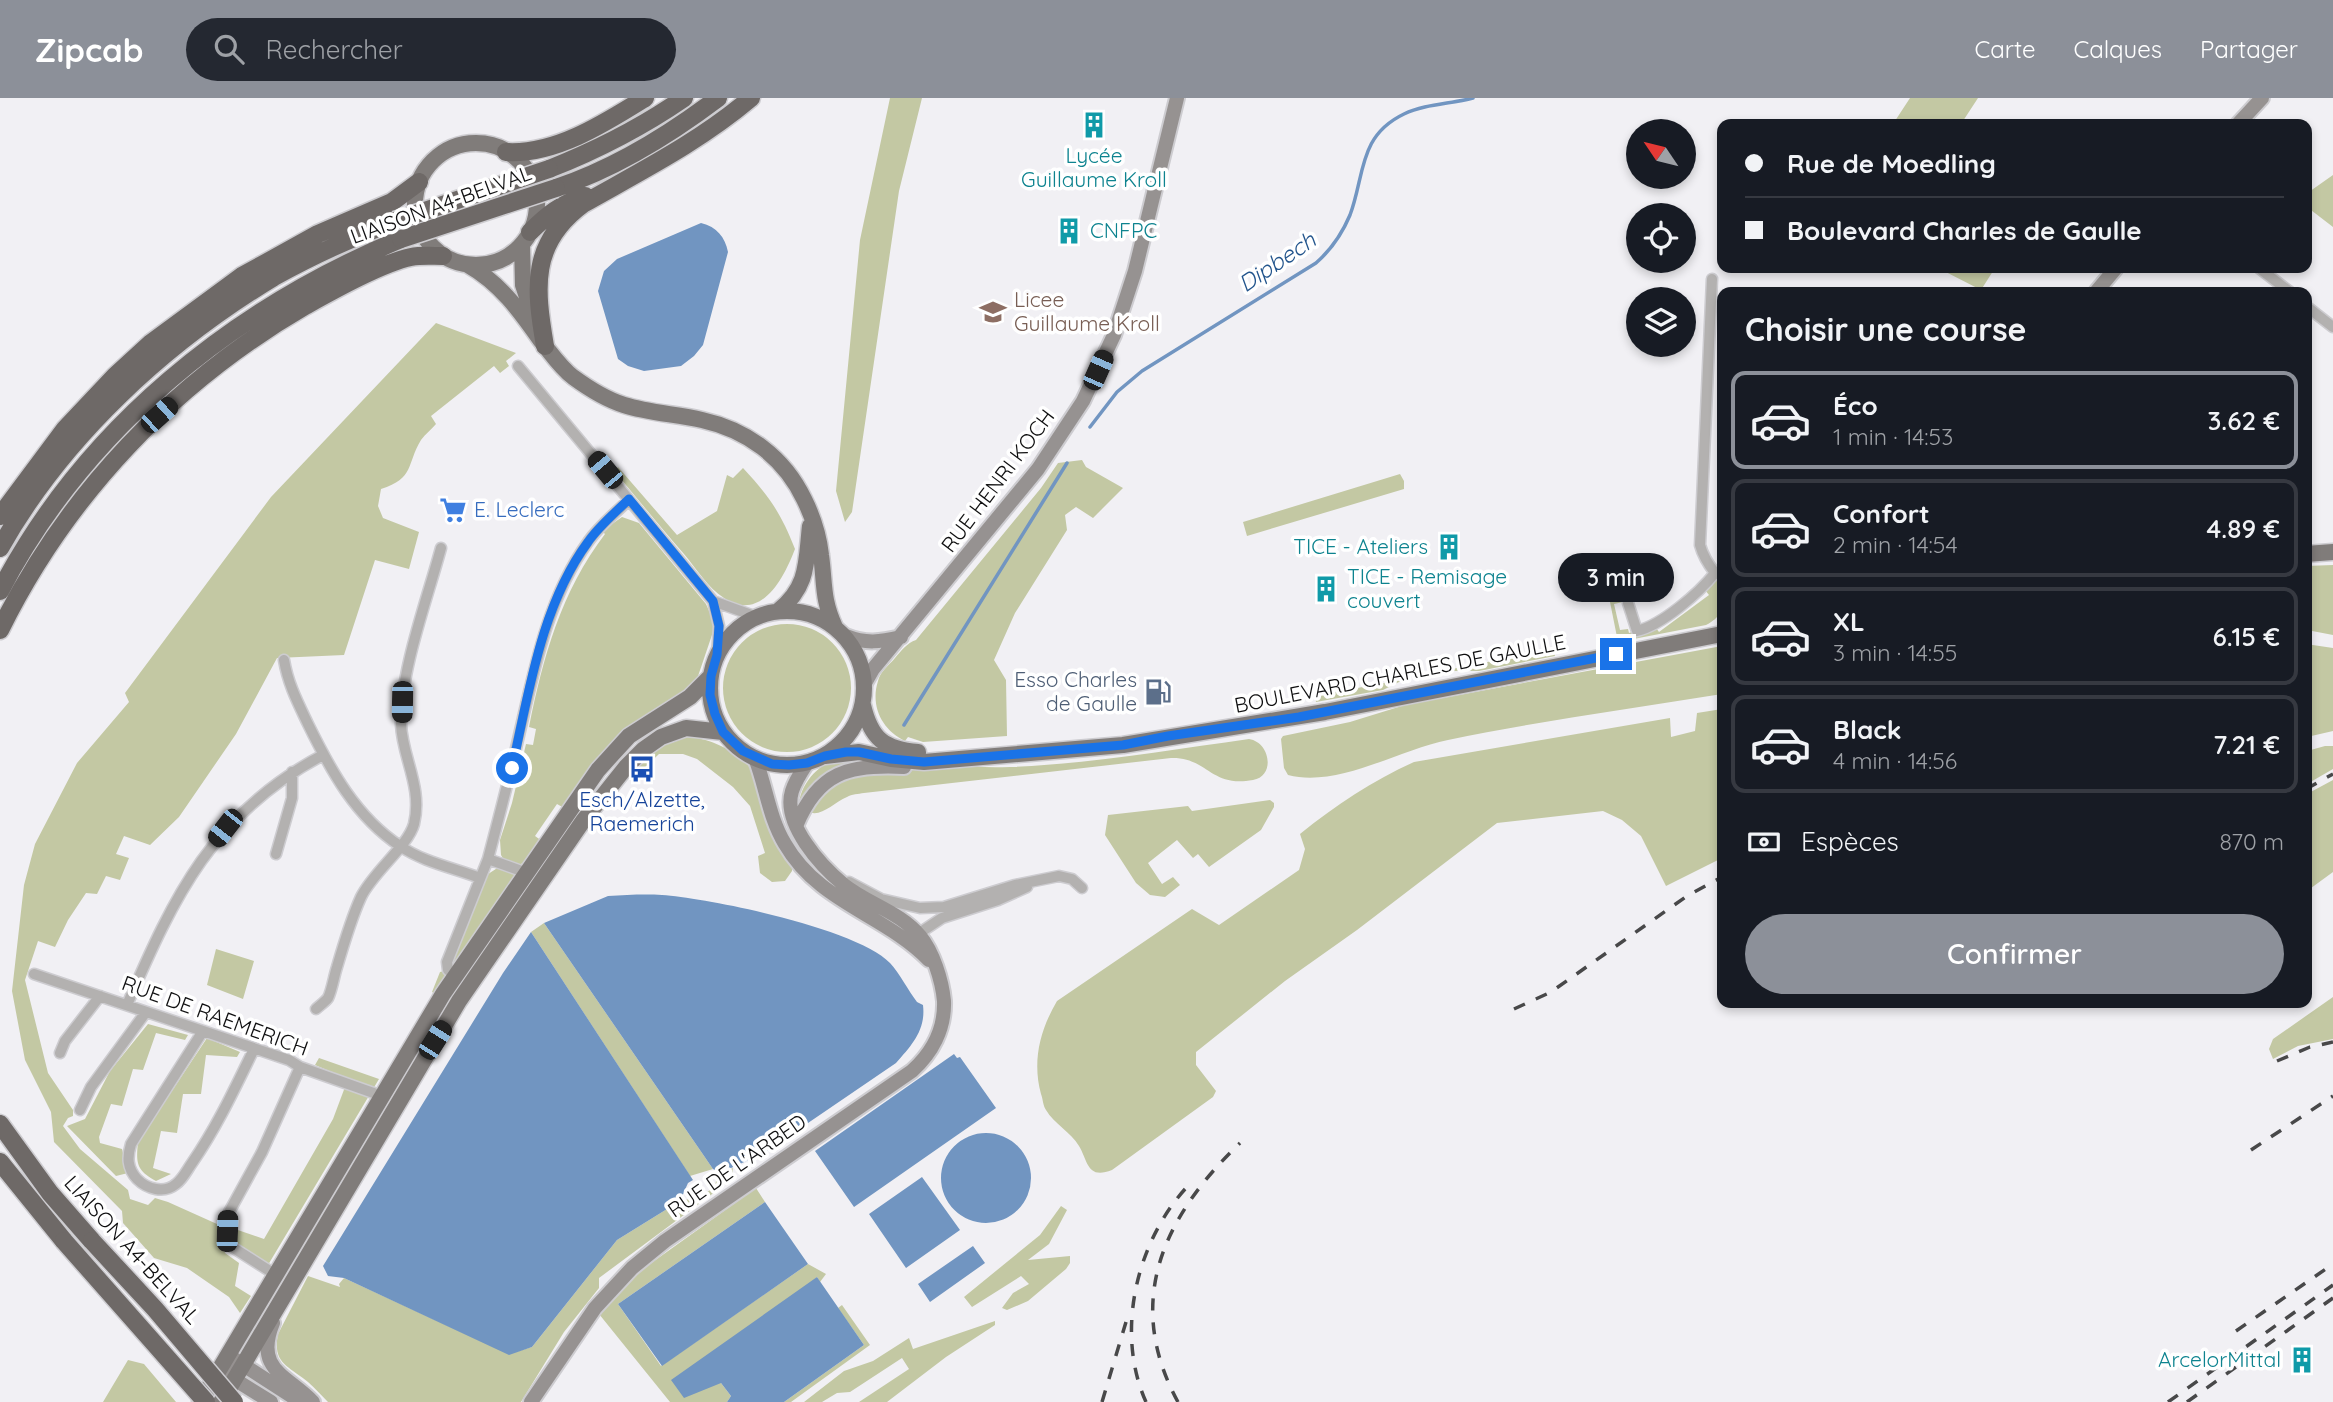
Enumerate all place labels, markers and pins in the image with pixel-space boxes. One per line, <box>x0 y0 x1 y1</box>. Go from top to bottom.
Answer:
building icon: Lycée Guillaume Kroll <box>1079 110 1109 140</box>
place label: Lycée Guillaume Kroll <box>1021 142 1167 192</box>
building icon: CNFPC <box>1054 216 1084 246</box>
place label: CNFPC <box>1090 217 1157 243</box>
place label: Licee Guillaume Kroll <box>1014 286 1160 336</box>
school or university icon: Licee Guillaume Kroll <box>978 297 1008 327</box>
supermarket icon: E. Leclerc <box>438 495 468 525</box>
place label: E. Leclerc <box>474 496 564 522</box>
building icon: TICE - Ateliers <box>1434 532 1464 562</box>
place label: TICE - Ateliers <box>1293 533 1428 559</box>
place label: TICE - Remisage couvert <box>1347 563 1507 613</box>
building icon: TICE - Remisage couvert <box>1311 574 1341 604</box>
place label: Esso Charles de Gaulle <box>1014 666 1137 716</box>
fuel station icon: Esso Charles de Gaulle <box>1143 677 1173 707</box>
bus stop icon: Esch/Alzette, Raemerich <box>627 754 657 784</box>
place label: Esch/Alzette, Raemerich <box>579 786 705 836</box>
building icon: ArcelorMittal <box>2287 1345 2317 1375</box>
place label: ArcelorMittal <box>2158 1346 2281 1372</box>

